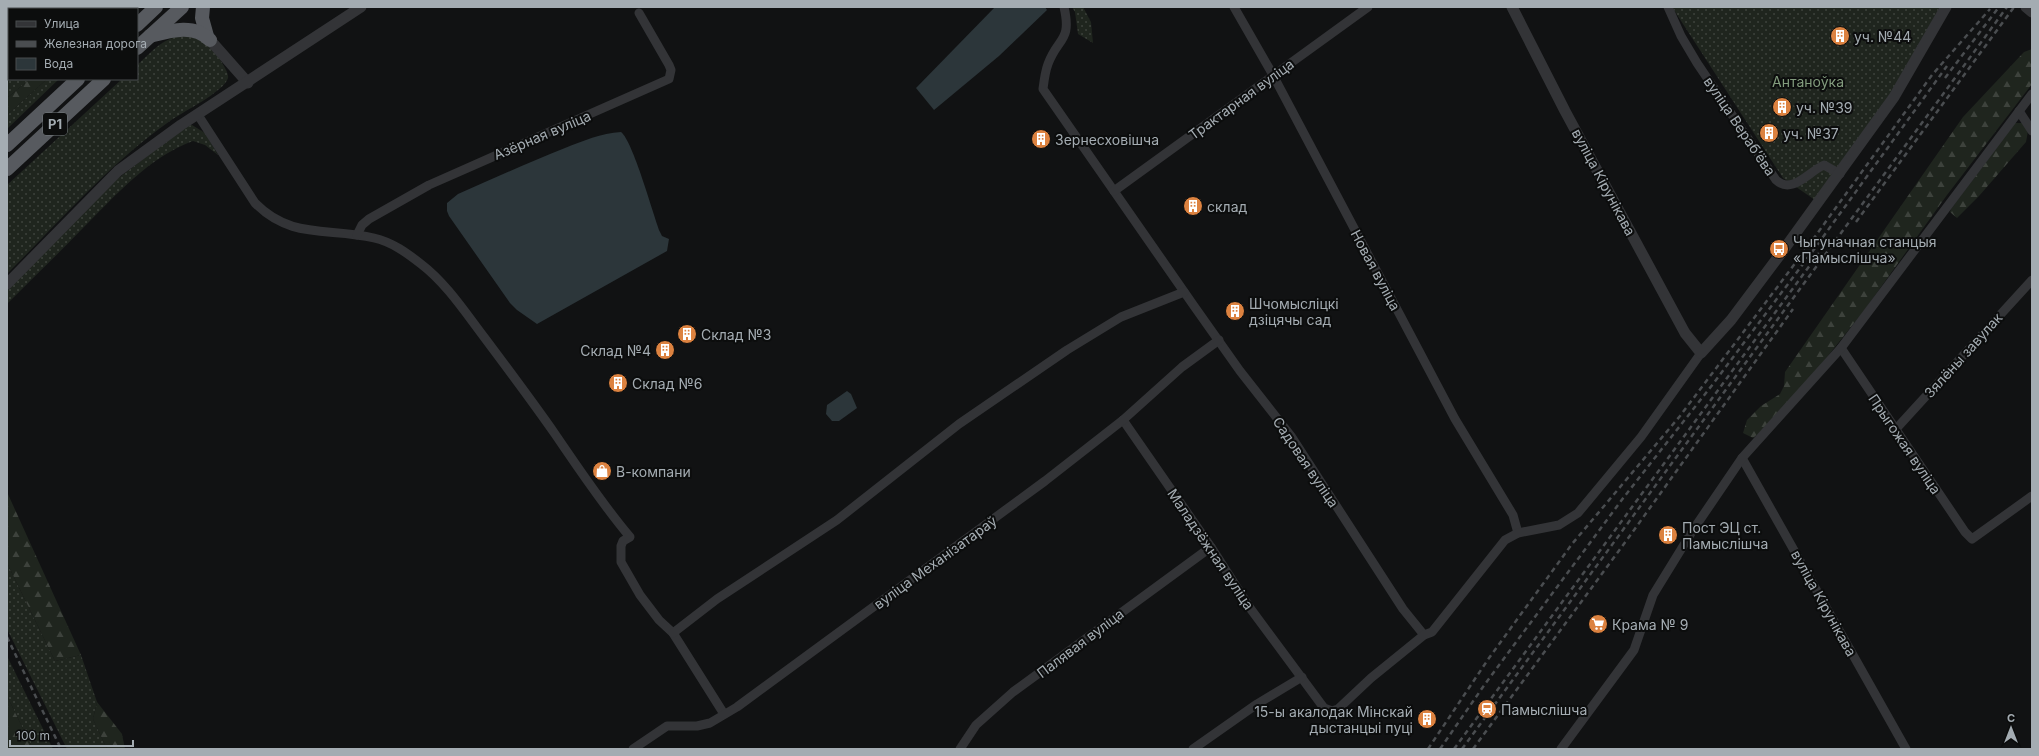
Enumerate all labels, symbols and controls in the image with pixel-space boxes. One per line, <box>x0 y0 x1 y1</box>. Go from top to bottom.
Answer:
legend <box>8 8 138 80</box>
text: Улица <box>44 16 79 31</box>
building icon: уч. №44 <box>1829 25 1851 47</box>
place label: уч. №44 <box>1854 28 1911 45</box>
text: Железная дорога <box>44 36 147 51</box>
street label: Трактарная вуліца <box>1185 55 1297 143</box>
text: Вода <box>44 56 73 71</box>
street label: вуліца Верабʼёва <box>1701 73 1779 179</box>
park label: Антаноўка <box>1772 73 1844 90</box>
building icon: уч. №39 <box>1771 96 1793 118</box>
place label: уч. №39 <box>1796 99 1852 116</box>
street label: Азёрная вуліца <box>491 107 593 163</box>
road number: Р1 <box>43 113 67 135</box>
building icon: уч. №37 <box>1758 122 1780 144</box>
place label: уч. №37 <box>1783 125 1839 142</box>
street label: вуліца Кірунікава <box>1569 126 1639 238</box>
building icon: Зернесховішча <box>1030 128 1052 150</box>
place label: Зернесховішча <box>1055 131 1159 148</box>
building icon: склад <box>1182 195 1204 217</box>
place label: склад <box>1207 198 1248 215</box>
street label: Новая вуліца <box>1348 227 1404 313</box>
place label: Чыгуначная станцыя «Памыслішча» <box>1793 233 1936 266</box>
bus stop icon: Чыгуначная станцыя «Памыслішча» <box>1768 238 1790 260</box>
place label: Шчомысліцкі дзіцячы сад <box>1249 295 1339 328</box>
building icon: Шчомысліцкі дзіцячы сад <box>1224 300 1246 322</box>
street label: Зялёны завулак <box>1920 309 2006 401</box>
building icon: Склад №3 <box>676 323 698 345</box>
place label: Склад №3 <box>701 326 771 343</box>
building icon: Склад №4 <box>654 339 676 361</box>
place label: Склад №4 <box>580 342 651 359</box>
building icon: Склад №6 <box>607 372 629 394</box>
place label: Склад №6 <box>632 375 702 392</box>
street label: Прыгожая вуліца <box>1865 391 1945 497</box>
street label: Садовая вуліца <box>1269 413 1343 511</box>
shop icon: В-компани <box>591 460 613 482</box>
place label: В-компани <box>616 463 691 480</box>
street label: Маладзёжная вуліца <box>1164 485 1258 613</box>
street label: вуліца Механізатараў <box>870 512 1000 612</box>
place label: Пост ЭЦ ст. Памыслішча <box>1682 519 1768 552</box>
building icon: Пост ЭЦ ст. Памыслішча <box>1657 524 1679 546</box>
street label: вуліца Кірунікава <box>1788 547 1860 659</box>
street label: Палявая вуліца <box>1033 605 1127 681</box>
supermarket icon: Крама № 9 <box>1587 613 1609 635</box>
place label: Крама № 9 <box>1612 616 1688 633</box>
station icon: Памыслішча <box>1476 698 1498 720</box>
place label: Памыслішча <box>1501 701 1587 718</box>
place label: 15-ы акалодак Мінскай дыстанцыі пуці <box>1254 703 1413 736</box>
building icon: 15-ы акалодак Мінскай дыстанцыі пуці <box>1416 708 1438 730</box>
north arrow <box>1991 708 2031 748</box>
text: С <box>2007 711 2015 725</box>
scale bar <box>10 722 133 748</box>
text: 100 m <box>16 728 50 743</box>

